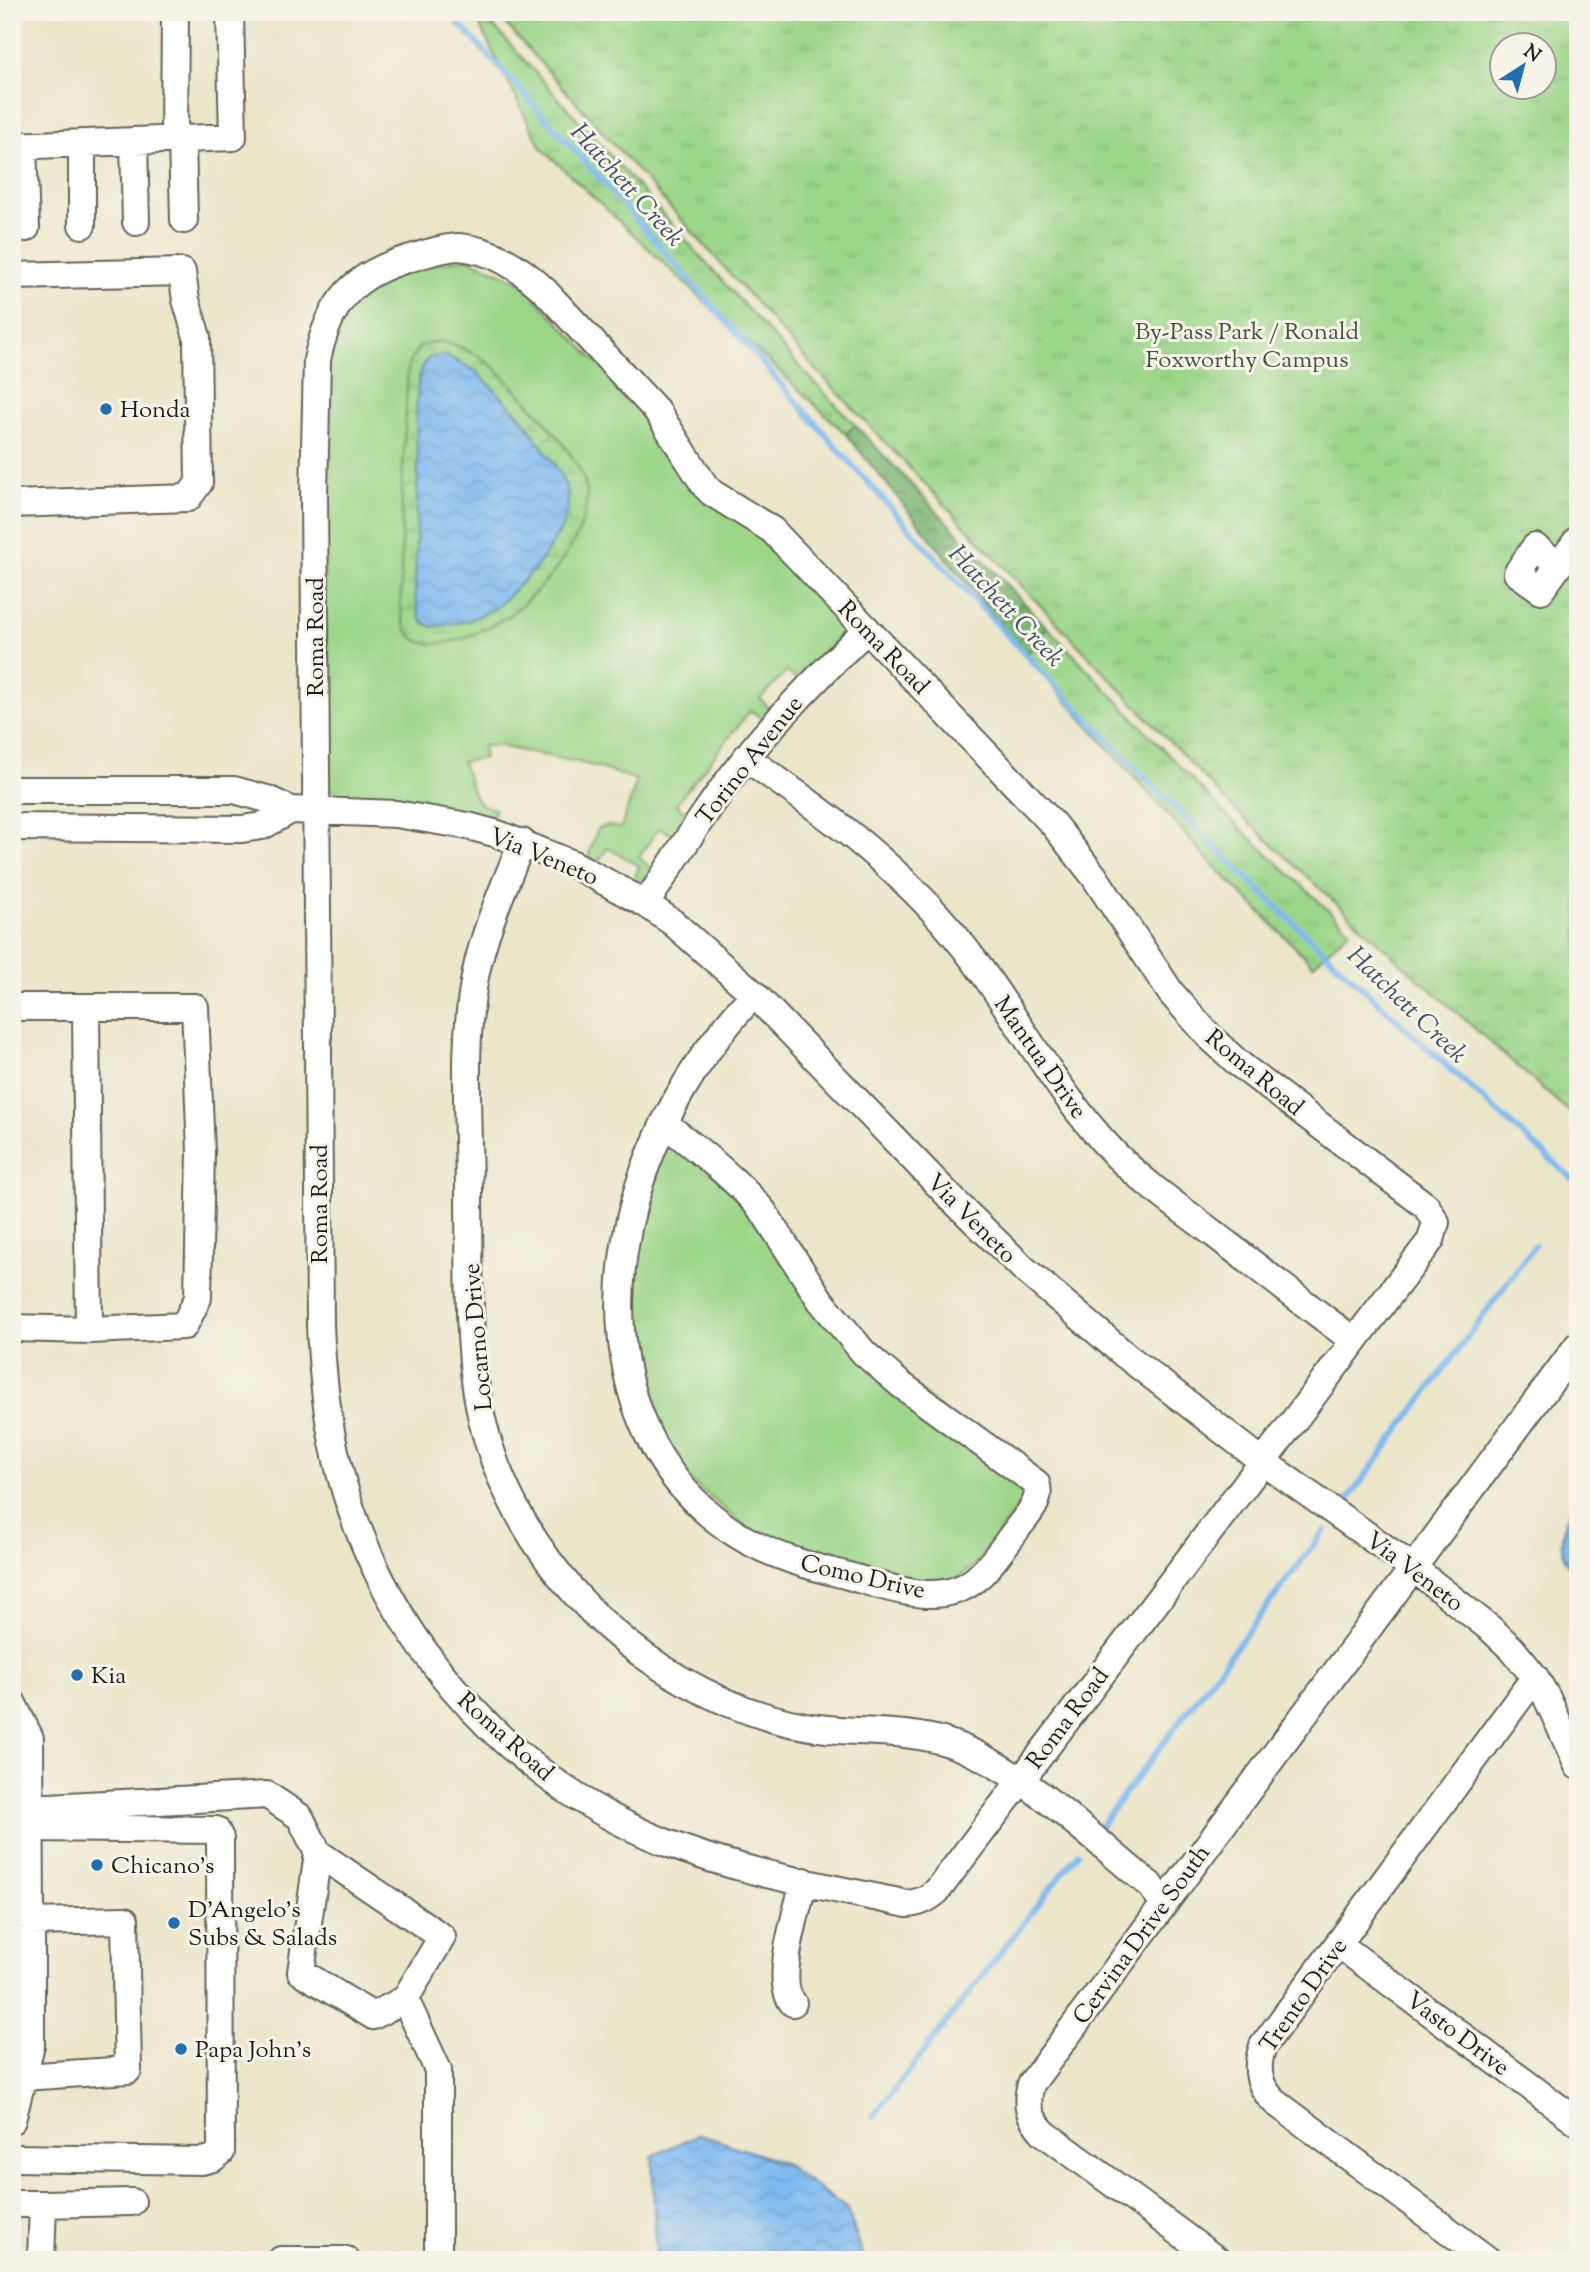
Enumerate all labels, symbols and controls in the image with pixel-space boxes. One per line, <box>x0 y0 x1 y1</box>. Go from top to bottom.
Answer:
north arrow <box>1488 32 1558 102</box>
text: N <box>1517 39 1546 70</box>
water label: Hatchett Creek <box>561 116 692 256</box>
park label: By-Pass Park / Ronald Foxworthy Campus <box>1135 316 1359 378</box>
place label: Honda <box>120 394 191 428</box>
marker: Honda <box>98 401 114 417</box>
water label: Hatchett Creek <box>939 537 1072 676</box>
street label: Roma Road <box>300 577 334 697</box>
street label: Roma Road <box>829 594 937 704</box>
street label: Torino Avenue <box>689 689 812 833</box>
street label: Via Veneto <box>483 820 603 895</box>
water label: Hatchett Creek <box>1338 939 1475 1073</box>
street label: Mantua Drive <box>984 990 1094 1126</box>
street label: Roma Road <box>1197 1022 1311 1125</box>
street label: Roma Road <box>304 1144 338 1264</box>
street label: Via Veneto <box>918 1167 1023 1272</box>
street label: Locarno Drive <box>456 1262 502 1412</box>
street label: Via Veneto <box>1357 1524 1470 1621</box>
street label: Como Drive <box>797 1547 928 1609</box>
place label: Kia <box>91 1660 126 1694</box>
street label: Roma Road <box>1019 1661 1118 1777</box>
marker: Kia <box>69 1667 85 1683</box>
street label: Roma Road <box>449 1685 561 1790</box>
street label: Cervina Drive South <box>1066 1838 1220 2032</box>
place label: Chicano's <box>111 1850 215 1884</box>
marker: Chicano's <box>89 1857 105 1873</box>
place label: D'Angelo's Subs & Salads <box>188 1894 337 1956</box>
marker: D'Angelo's Subs & Salads <box>166 1915 182 1931</box>
street label: Trento Drive <box>1253 1932 1357 2060</box>
street label: Vasto Drive <box>1398 1984 1516 2085</box>
place label: Papa John's <box>195 2034 311 2068</box>
marker: Papa John's <box>173 2041 189 2057</box>

